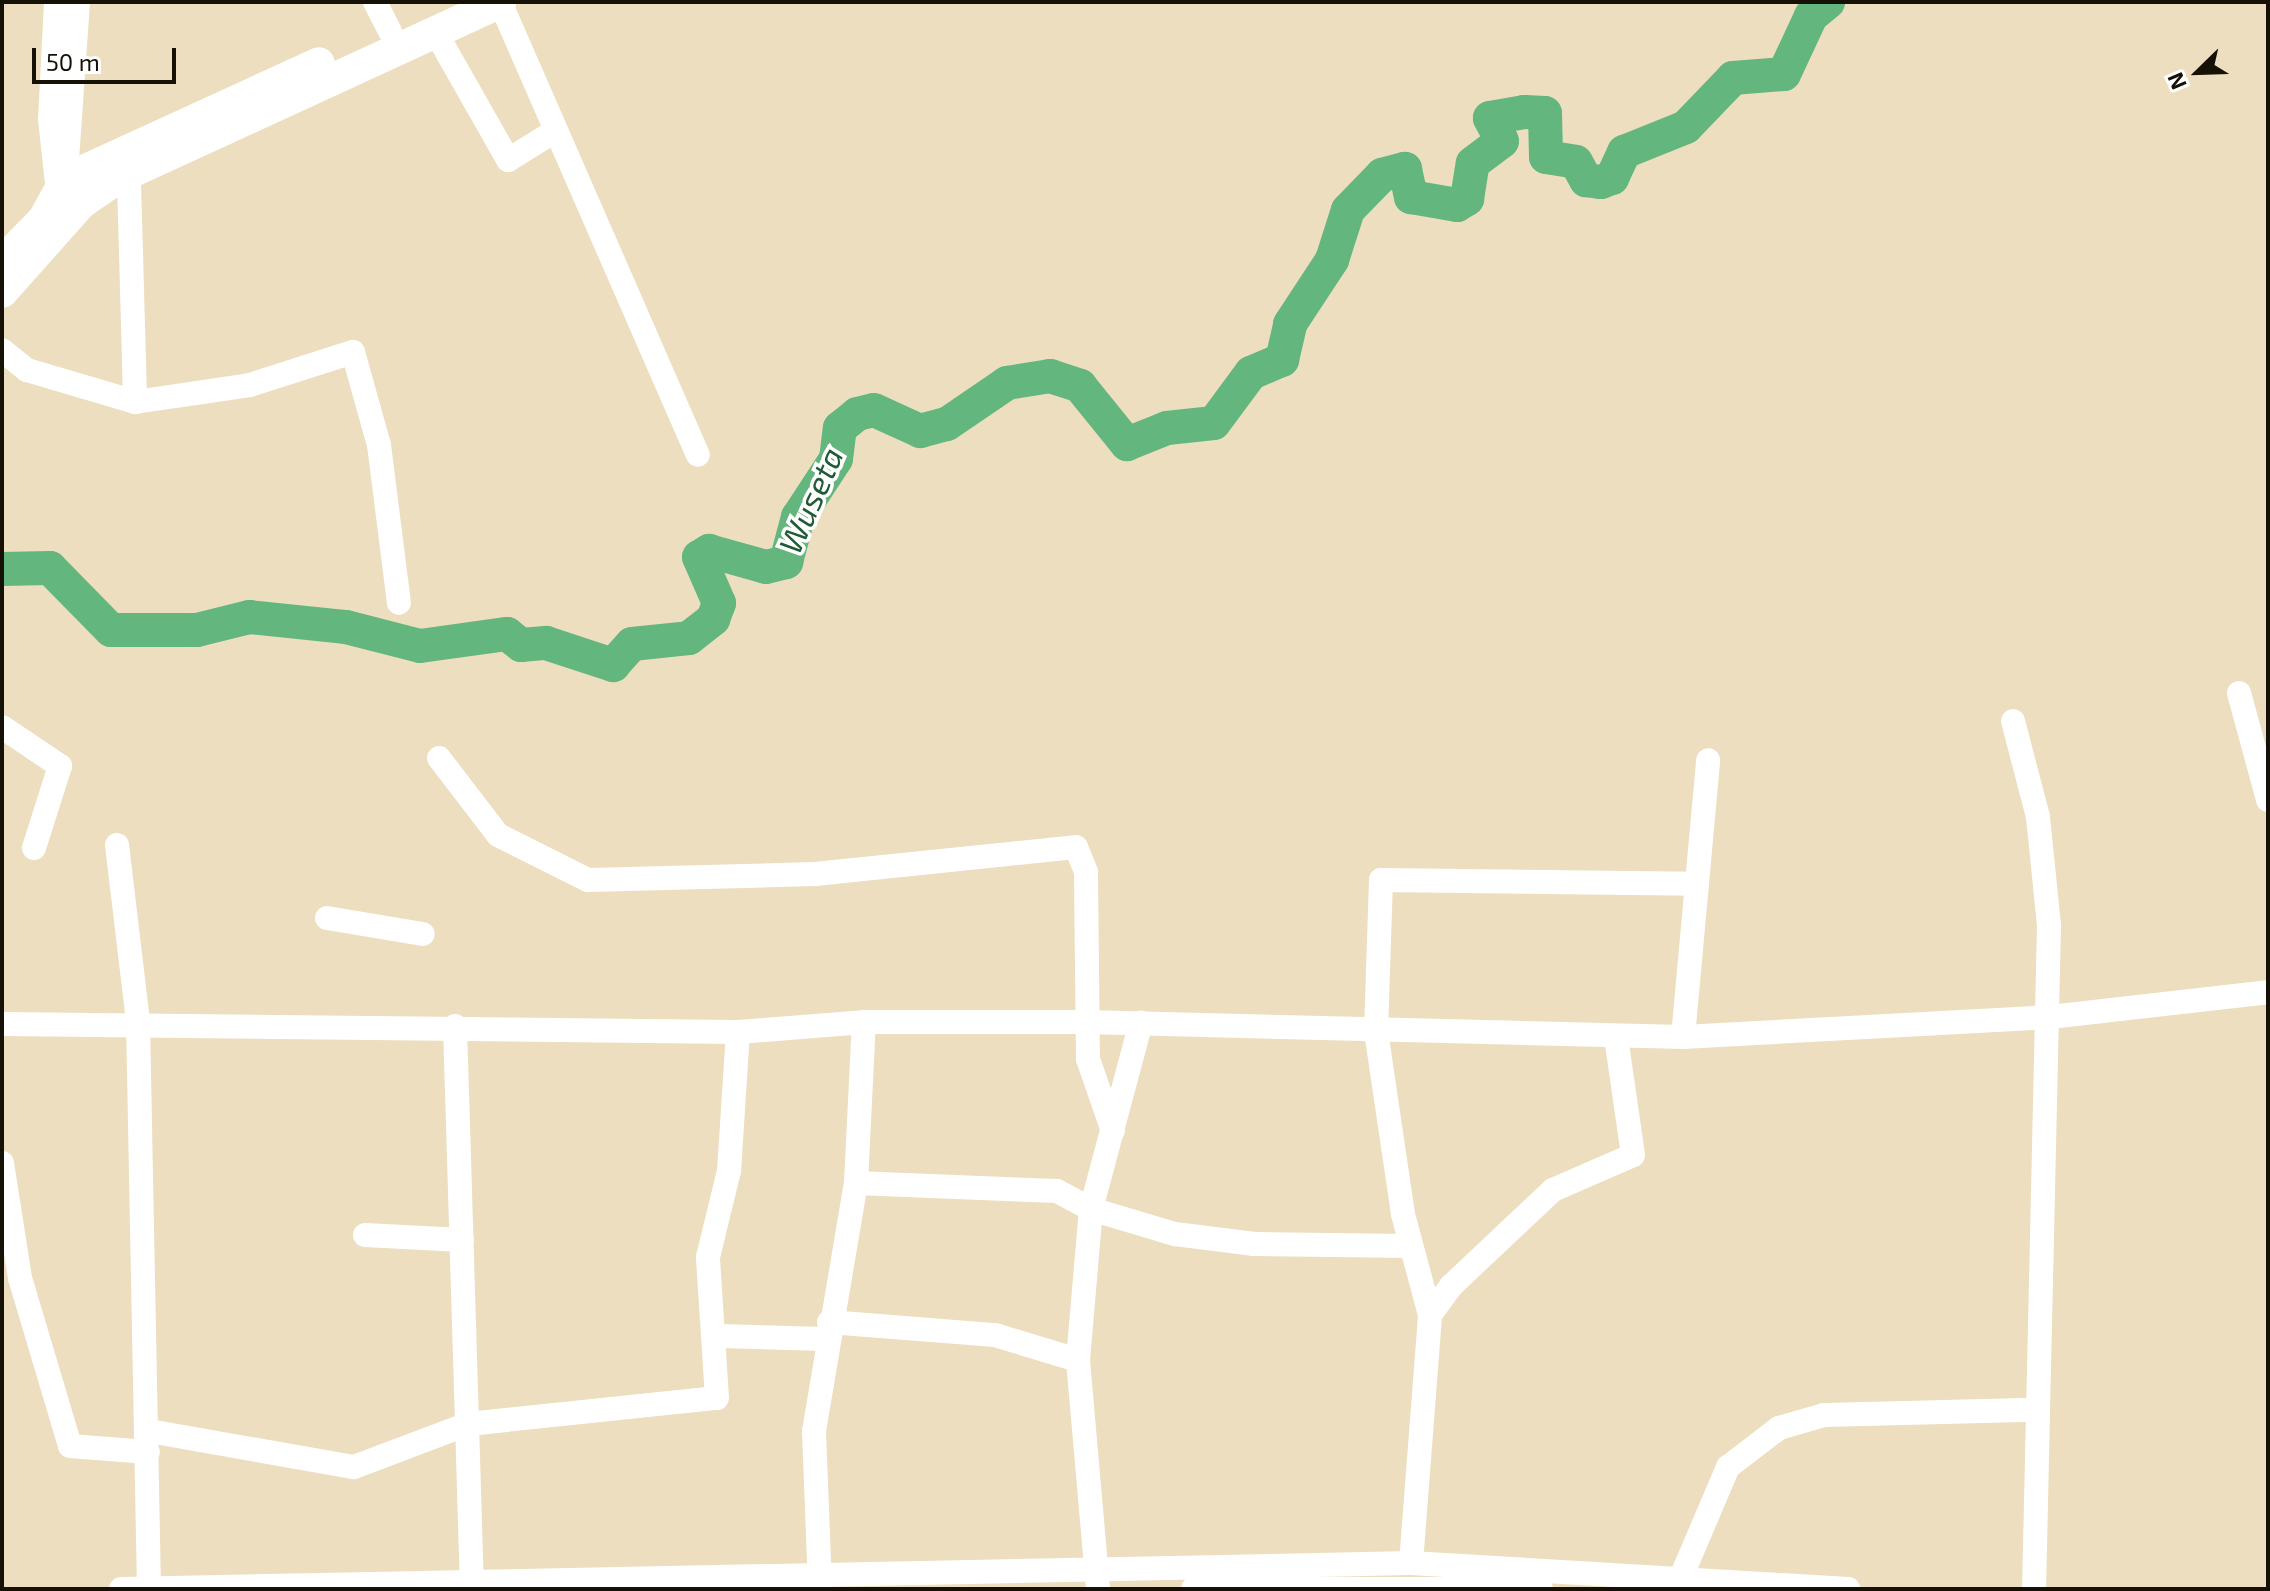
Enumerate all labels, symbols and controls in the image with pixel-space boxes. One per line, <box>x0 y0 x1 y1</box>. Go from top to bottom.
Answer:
scale bar <box>36 32 180 82</box>
north arrow <box>2158 32 2238 112</box>
text: 50 m <box>46 47 100 76</box>
text: N <box>2161 69 2191 94</box>
water label: Wuseta <box>770 441 850 559</box>

